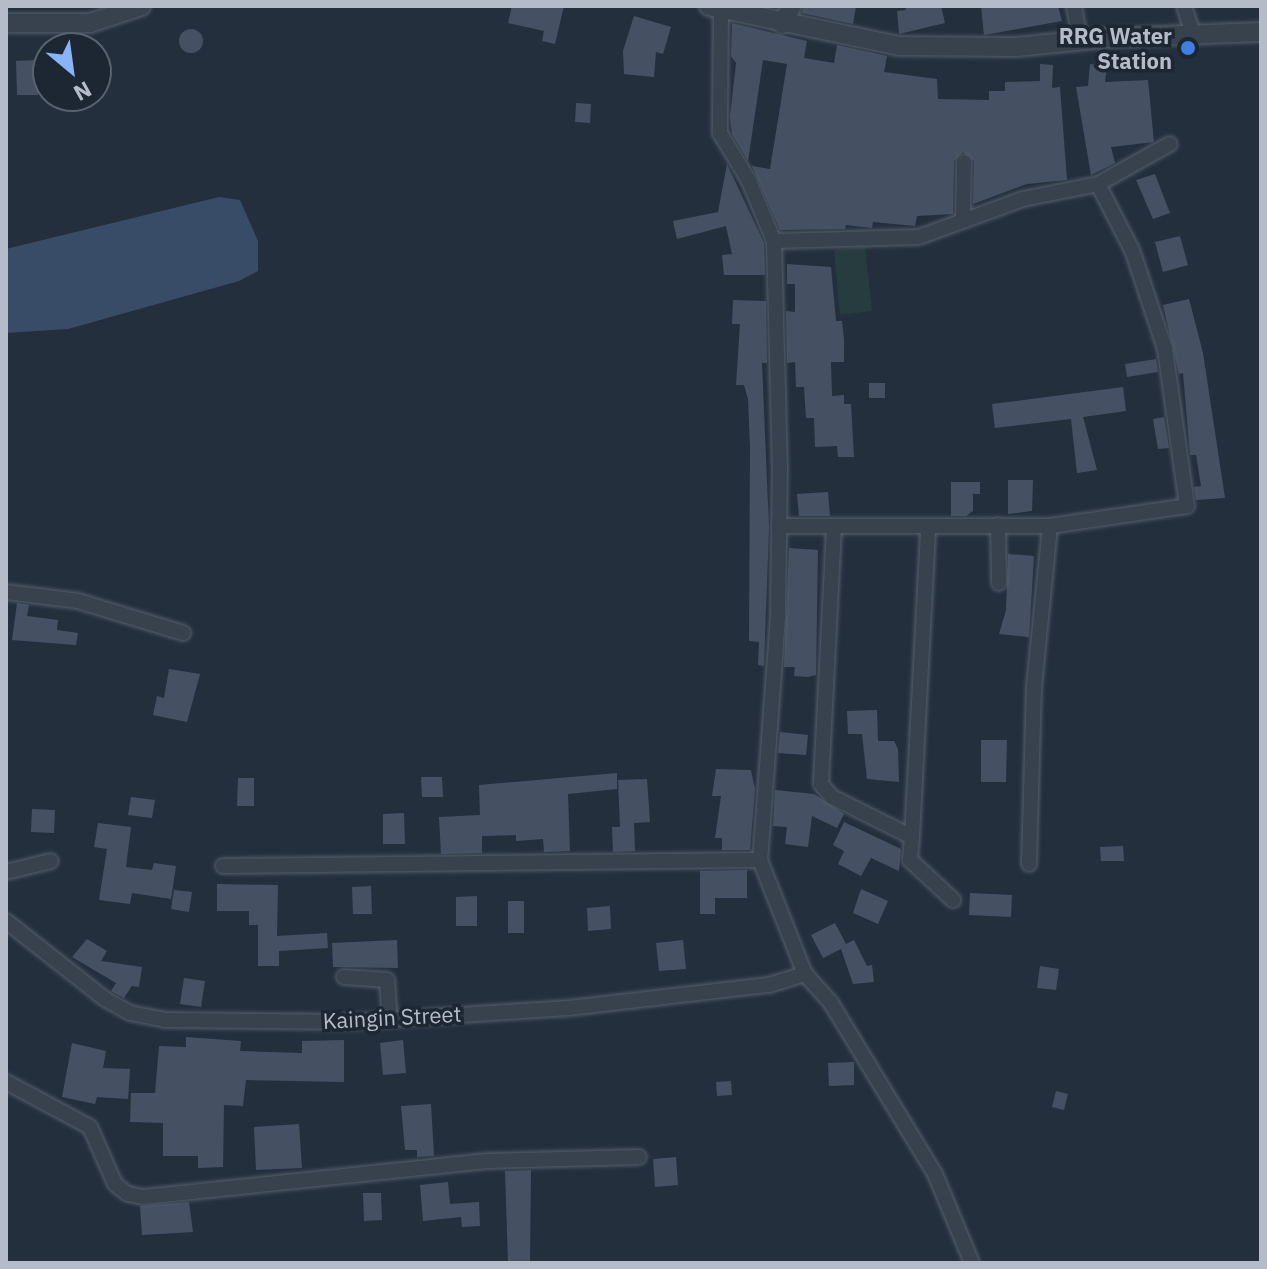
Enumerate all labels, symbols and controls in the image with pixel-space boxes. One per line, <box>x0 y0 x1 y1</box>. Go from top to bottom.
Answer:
place label: RRG Water Station <box>1059 22 1172 74</box>
north arrow <box>32 32 112 112</box>
marker: RRG Water Station <box>1179 39 1197 57</box>
text: N <box>69 75 97 108</box>
street label: Kaingin Street <box>322 1000 462 1034</box>

